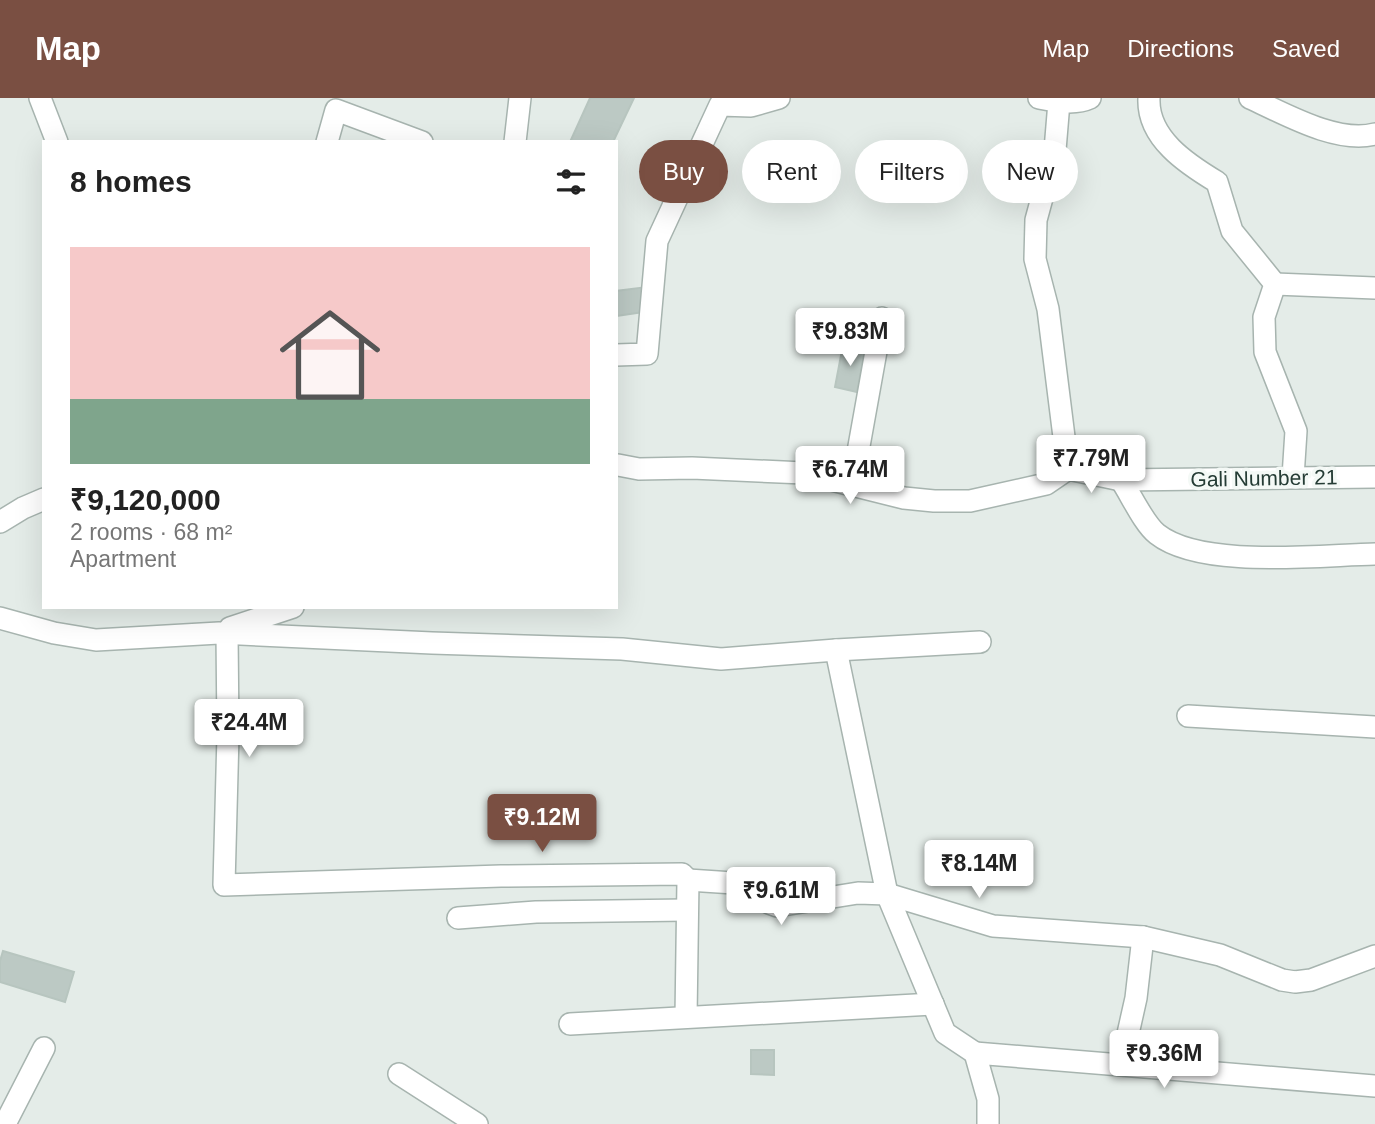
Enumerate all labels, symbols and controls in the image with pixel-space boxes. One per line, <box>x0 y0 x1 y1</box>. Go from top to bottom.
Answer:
text: Map <box>35 30 101 67</box>
text: Map <box>1043 35 1089 62</box>
text: Directions <box>1127 35 1234 62</box>
text: Saved <box>1272 35 1340 62</box>
chip: Buy <box>639 140 728 203</box>
chip: Rent <box>742 140 841 203</box>
chip: Filters <box>855 140 968 203</box>
chip: New <box>982 140 1078 203</box>
icon: filters <box>552 163 590 201</box>
text: 8 homes <box>70 165 192 198</box>
icon: home <box>267 292 393 418</box>
pin: ₹9.83M <box>793 308 907 368</box>
text: ₹9.83M <box>811 318 889 344</box>
pin: ₹7.79M <box>1034 436 1148 495</box>
text: ₹7.79M <box>1052 445 1130 471</box>
pin: ₹6.74M <box>793 446 907 506</box>
text: ₹6.74M <box>811 456 889 482</box>
street label: Gali Number 21 <box>1190 465 1338 491</box>
text: ₹9,120,000 <box>70 483 221 516</box>
text: 2 rooms · 68 m² <box>70 519 232 545</box>
text: Apartment <box>70 546 176 572</box>
pin: ₹24.4M <box>192 700 306 759</box>
text: ₹24.4M <box>210 709 288 735</box>
pin: ₹9.12M <box>485 794 599 854</box>
text: ₹9.12M <box>503 804 581 830</box>
pin: ₹8.14M <box>922 840 1036 900</box>
text: ₹8.14M <box>940 850 1018 876</box>
pin: ₹9.61M <box>724 868 838 927</box>
text: ₹9.61M <box>742 877 820 903</box>
pin: ₹9.36M <box>1107 1030 1221 1090</box>
text: ₹9.36M <box>1125 1040 1203 1066</box>

